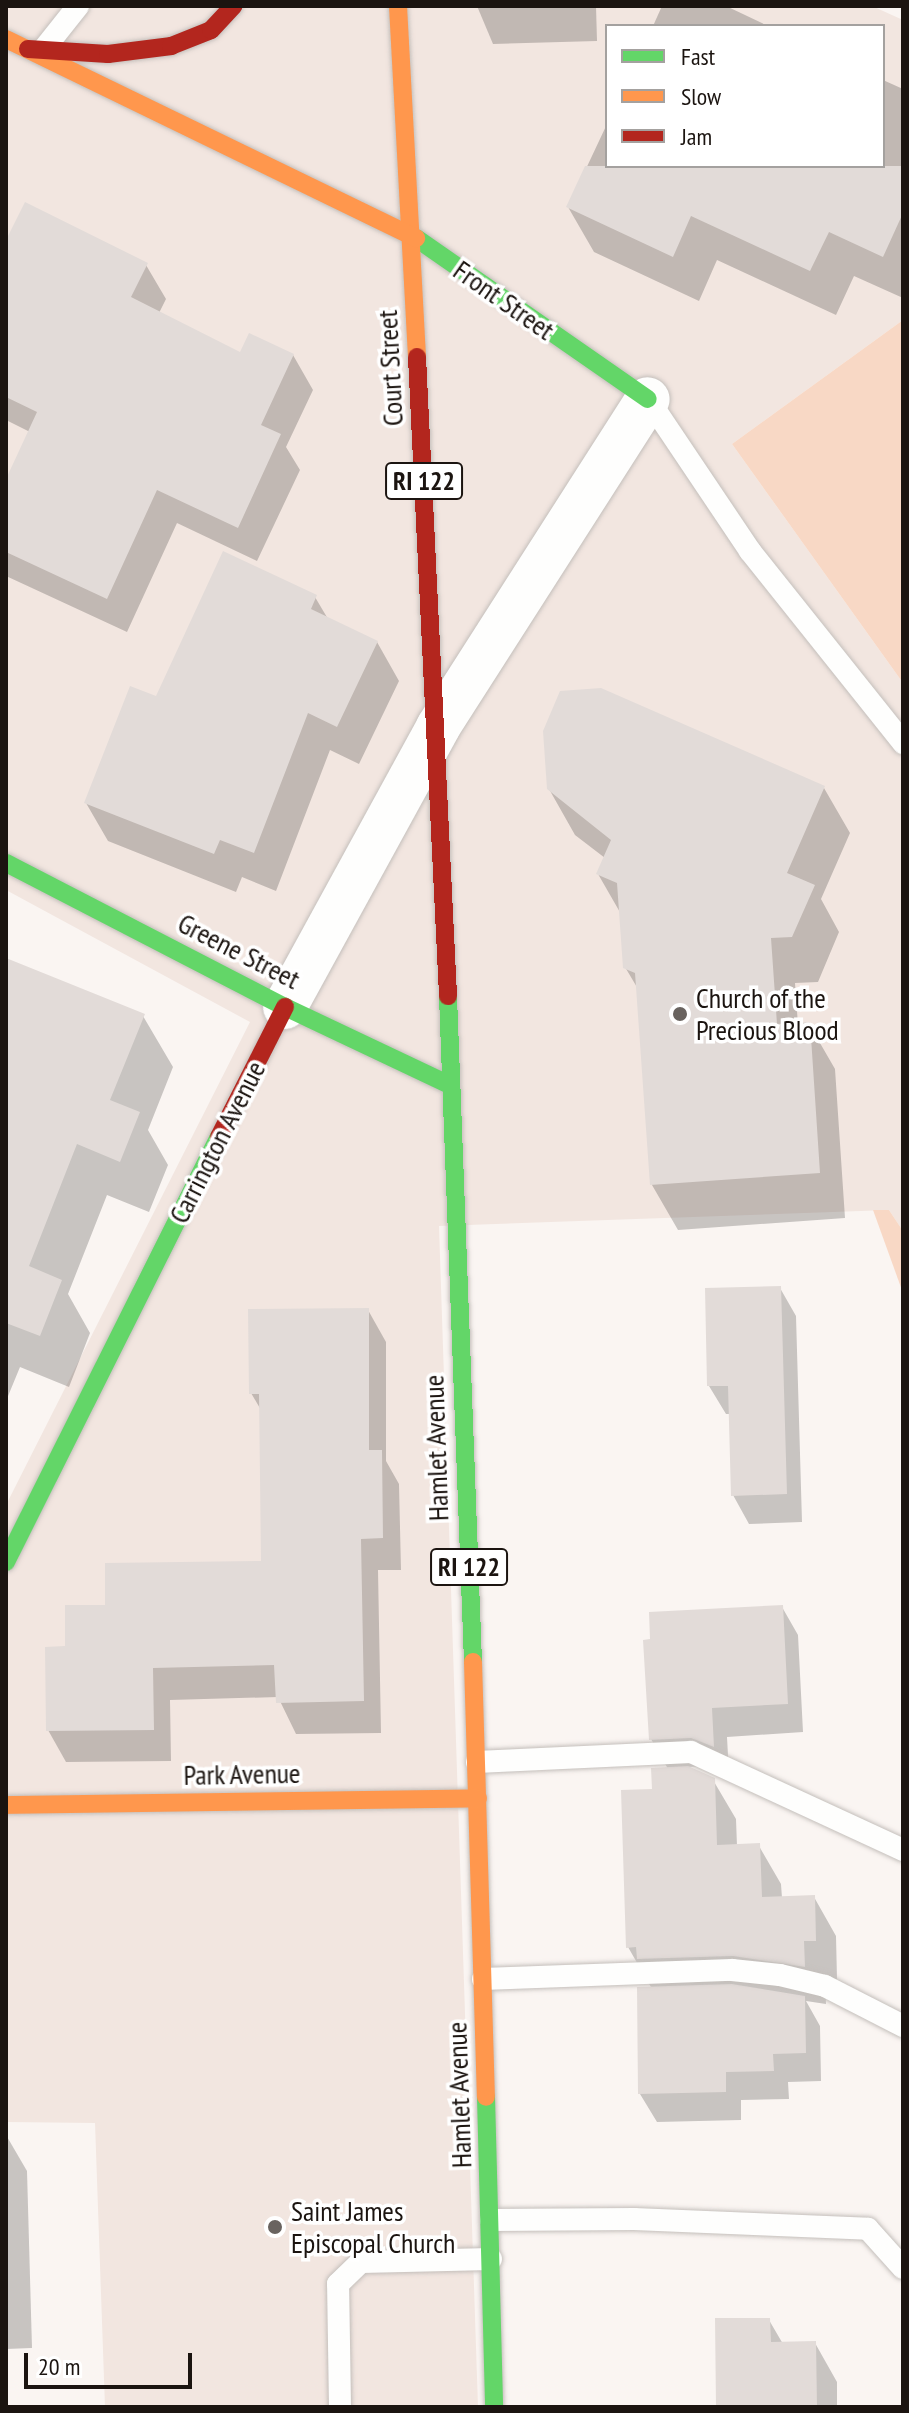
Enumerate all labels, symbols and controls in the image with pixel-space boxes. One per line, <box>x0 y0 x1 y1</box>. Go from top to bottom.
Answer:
legend <box>605 24 885 168</box>
text: Fast <box>681 41 715 72</box>
text: Slow <box>681 81 721 112</box>
text: Jam <box>681 121 712 152</box>
street label: Front Street <box>447 253 561 347</box>
street label: Court Street <box>370 309 410 427</box>
road number: RI 122 <box>384 459 464 503</box>
street label: Greene Street <box>173 906 305 996</box>
place label: Church of the Precious Blood <box>696 981 839 1047</box>
marker: Church of the Precious Blood <box>671 1005 689 1023</box>
street label: Carrington Avenue <box>162 1055 272 1229</box>
street label: Hamlet Avenue <box>417 1374 455 1522</box>
road number: RI 122 <box>429 1545 509 1589</box>
street label: Park Avenue <box>183 1756 301 1792</box>
street label: Hamlet Avenue <box>440 2021 478 2169</box>
place label: Saint James Episcopal Church <box>291 2194 455 2260</box>
marker: Saint James Episcopal Church <box>266 2218 284 2236</box>
scale bar <box>28 2337 196 2387</box>
text: 20 m <box>38 2351 80 2382</box>

